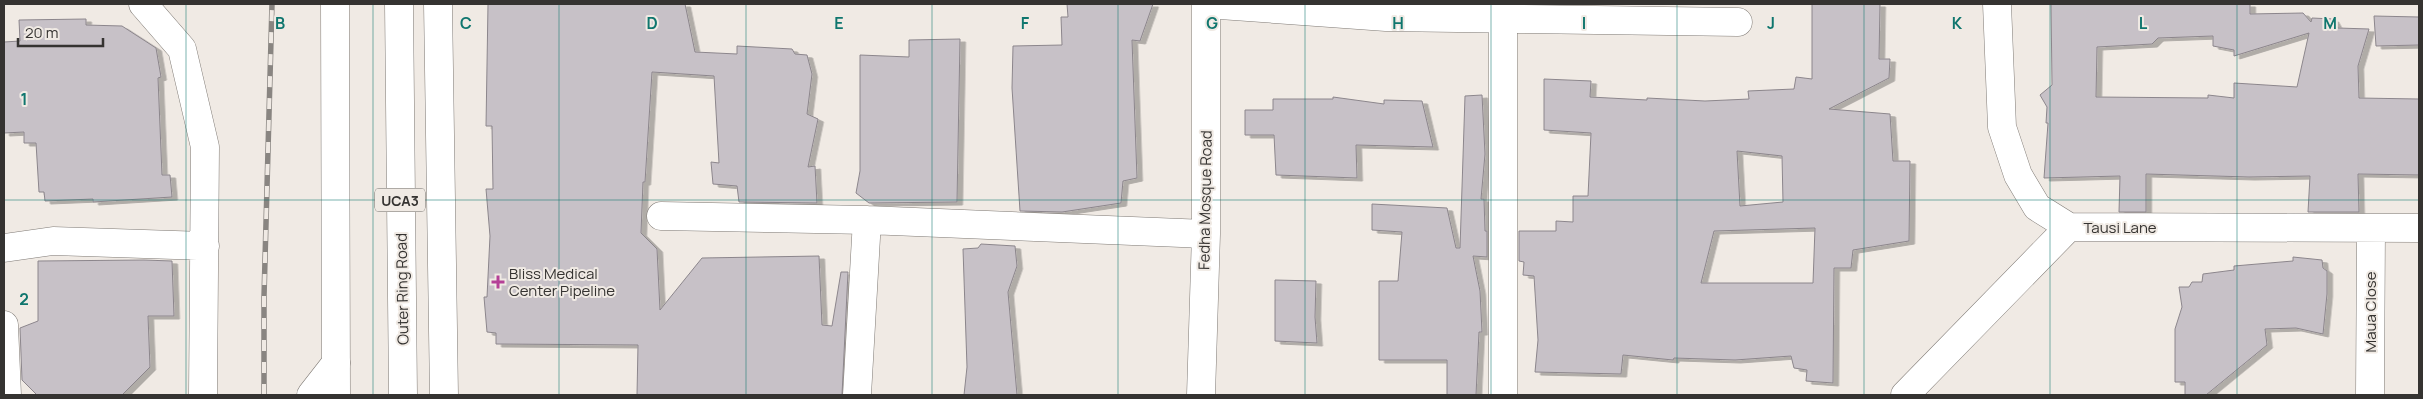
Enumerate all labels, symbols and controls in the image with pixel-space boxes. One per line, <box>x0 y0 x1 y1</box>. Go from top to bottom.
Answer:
text: B <box>275 12 285 34</box>
text: C <box>460 12 472 34</box>
text: D <box>646 12 658 34</box>
text: E <box>834 12 844 34</box>
text: F <box>1021 12 1030 34</box>
text: G <box>1206 12 1218 34</box>
text: H <box>1392 12 1404 34</box>
text: I <box>1582 12 1586 34</box>
text: J <box>1767 12 1775 34</box>
text: K <box>1952 12 1963 34</box>
text: L <box>2139 12 2148 34</box>
text: M <box>2323 12 2337 34</box>
scale bar <box>18 15 102 47</box>
text: 20 m <box>25 22 58 43</box>
text: 1 <box>20 88 28 110</box>
street label: Fedha Mosque Road <box>1193 130 1217 270</box>
road number: UCA3 <box>375 188 425 212</box>
street label: Tausi Lane <box>2083 217 2157 238</box>
street label: Outer Ring Road <box>391 233 413 345</box>
place label: Bliss Medical Center Pipeline <box>509 263 615 301</box>
street label: Maua Close <box>2360 271 2381 352</box>
marker: Bliss Medical Center Pipeline <box>491 275 505 289</box>
text: 2 <box>19 288 29 310</box>

